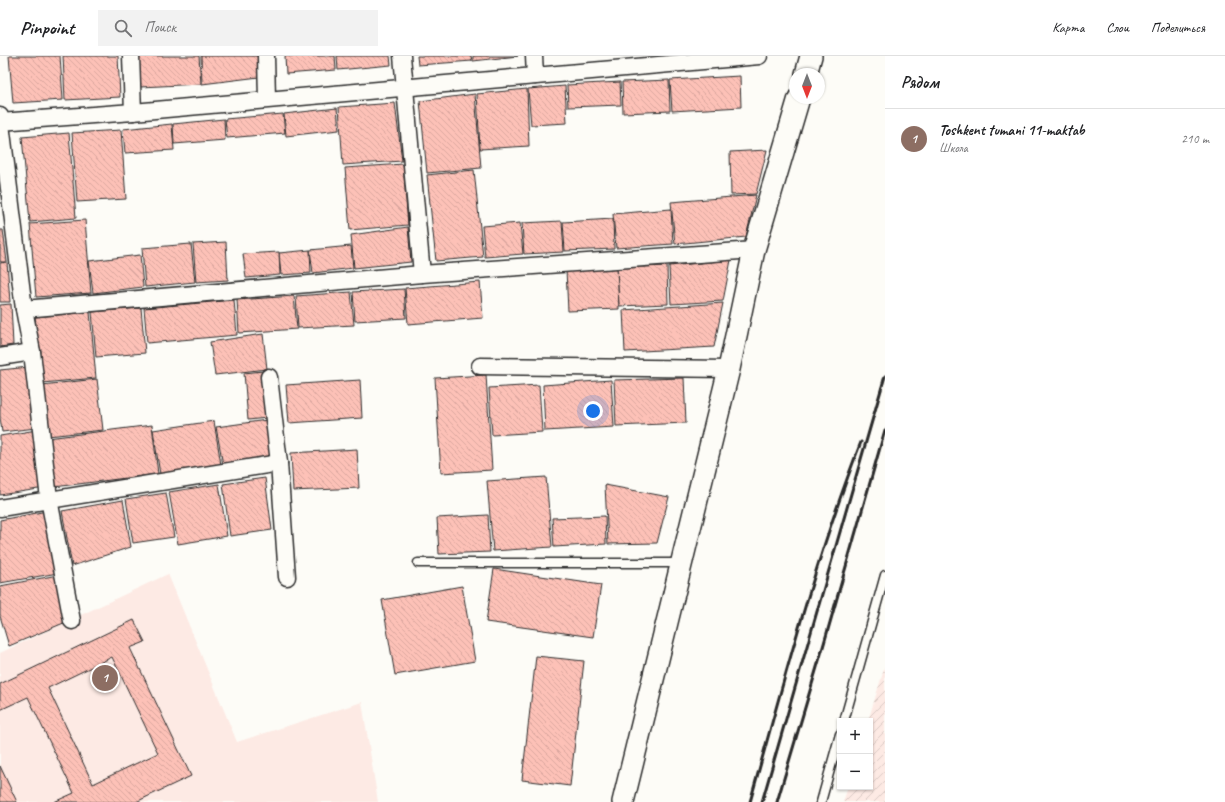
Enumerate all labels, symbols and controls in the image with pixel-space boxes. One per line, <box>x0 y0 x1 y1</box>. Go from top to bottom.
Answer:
search box <box>98 10 378 46</box>
text: Pinpoint <box>20 16 74 40</box>
icon: search <box>112 17 134 39</box>
text: Поиск <box>144 18 176 37</box>
text: Карта <box>1052 19 1084 36</box>
text: Слои <box>1106 19 1129 36</box>
text: Поделиться <box>1151 19 1205 36</box>
north arrow <box>789 68 825 104</box>
text: Рядом <box>901 72 939 93</box>
text: Toshkent tumani 11-maktab <box>939 121 1084 140</box>
text: 1 <box>911 131 917 147</box>
text: 210 m <box>1181 131 1209 147</box>
text: Школа <box>939 140 968 156</box>
your location <box>583 401 603 421</box>
pin: 1 <box>92 663 118 693</box>
map controls <box>837 718 873 790</box>
button: + <box>837 718 873 754</box>
button: − <box>837 754 873 790</box>

